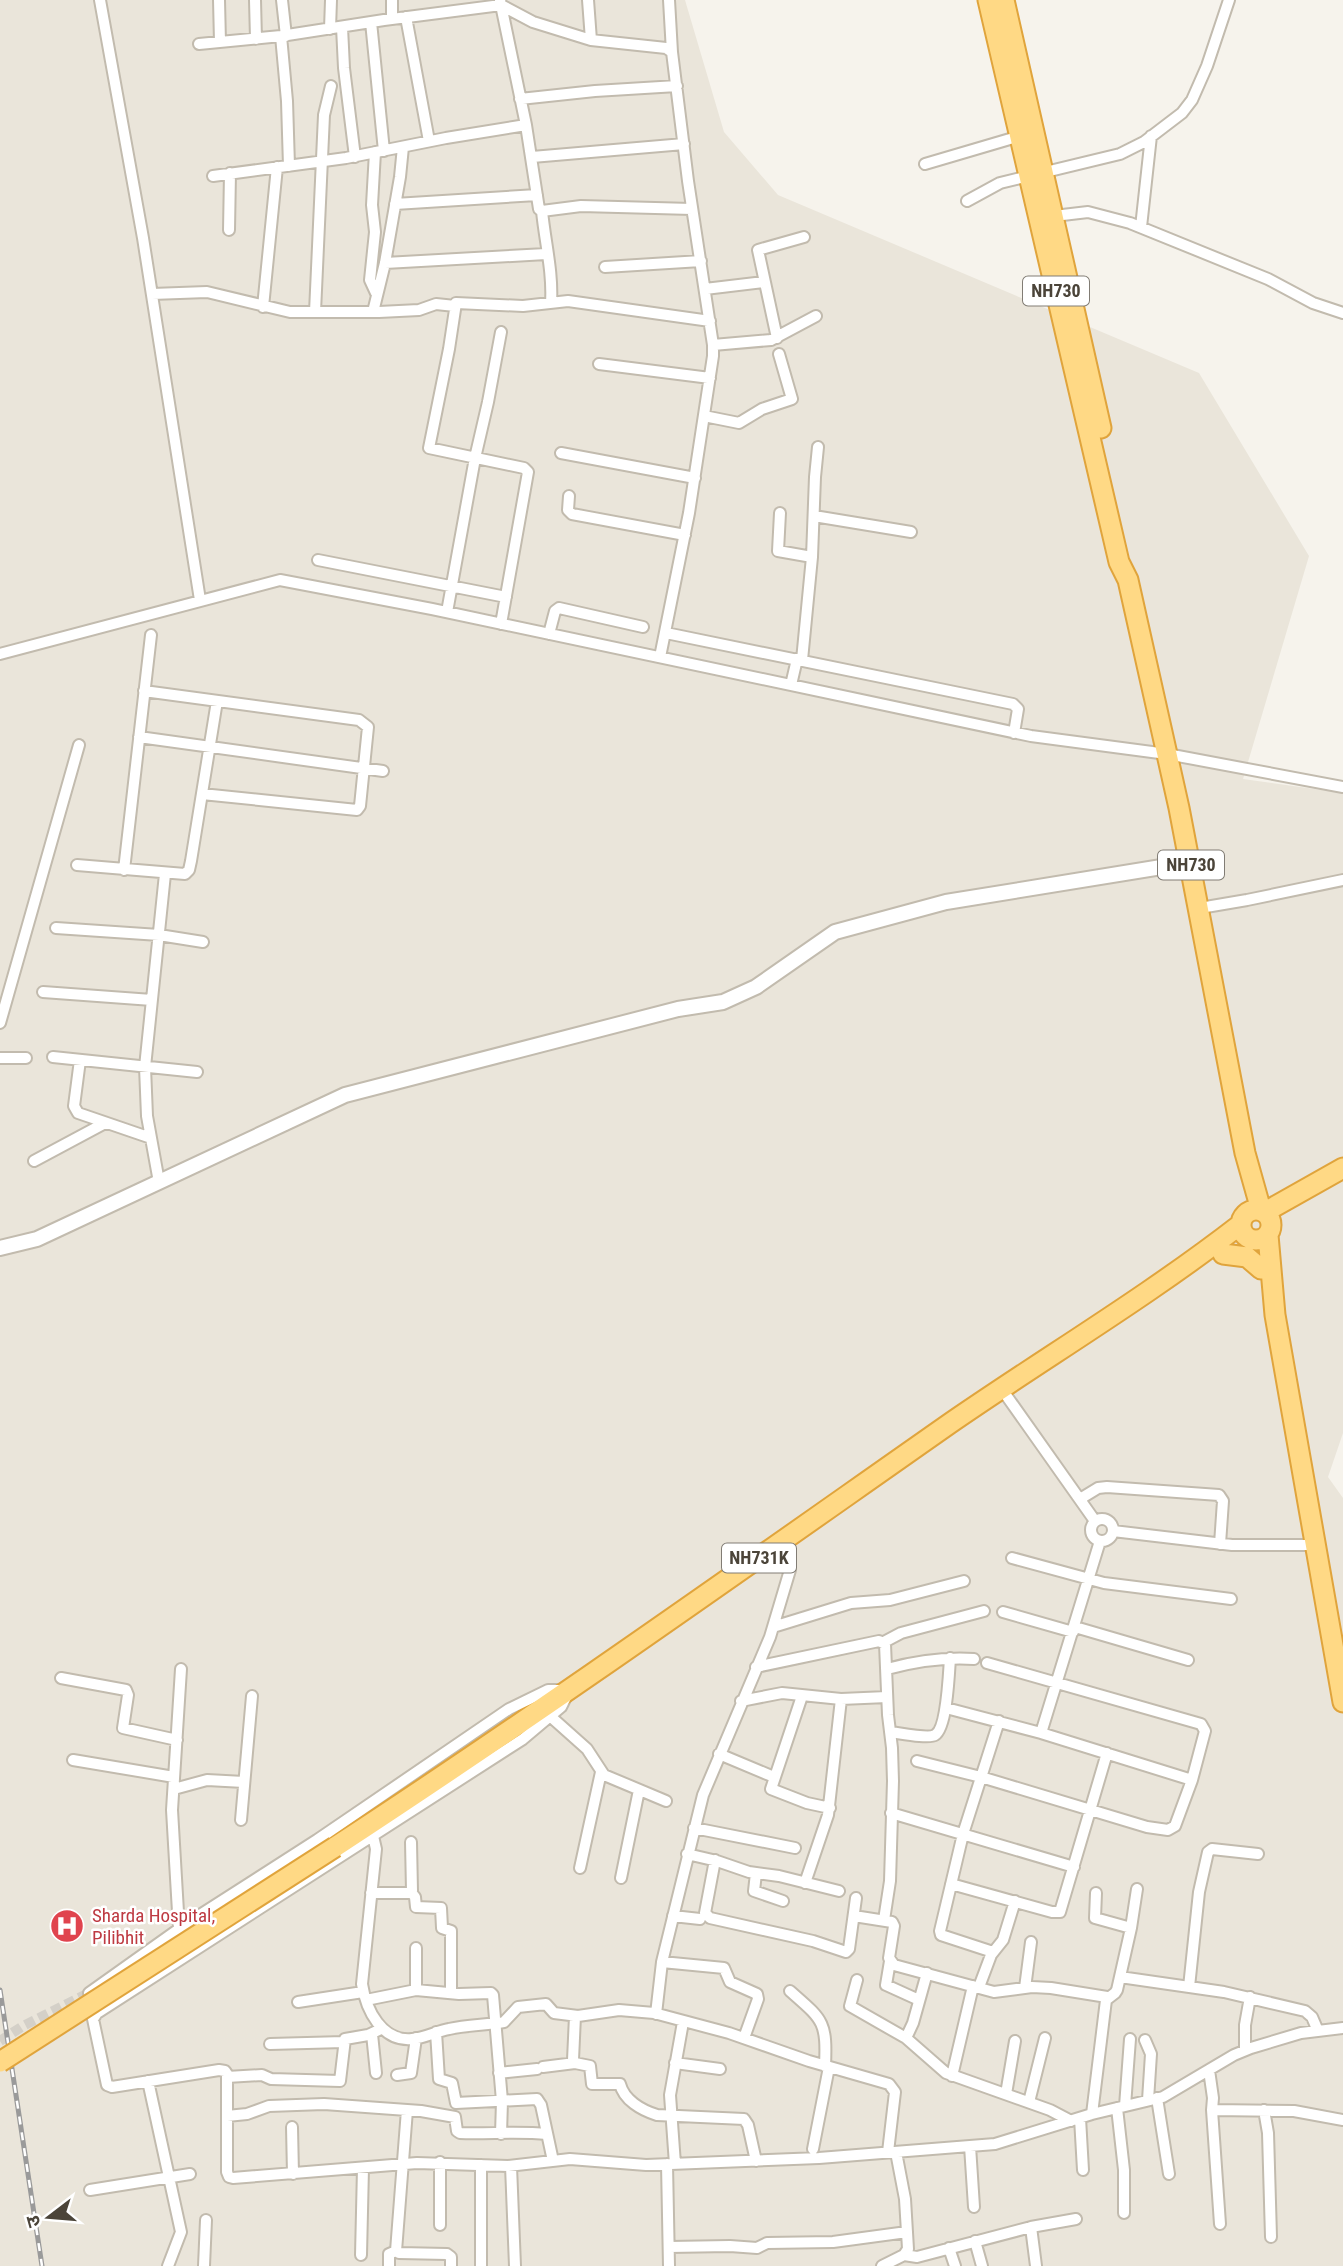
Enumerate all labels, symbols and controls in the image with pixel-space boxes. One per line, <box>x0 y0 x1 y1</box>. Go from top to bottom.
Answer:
road number: NH730 <box>1023 276 1089 306</box>
road number: NH730 <box>1158 850 1224 880</box>
road number: NH731K <box>722 1544 796 1573</box>
place label: Sharda Hospital, Pilibhit <box>92 1904 215 1949</box>
hospital icon: Sharda Hospital, Pilibhit <box>48 1907 86 1945</box>
north arrow <box>14 2182 84 2252</box>
text: उ <box>20 2212 46 2230</box>

